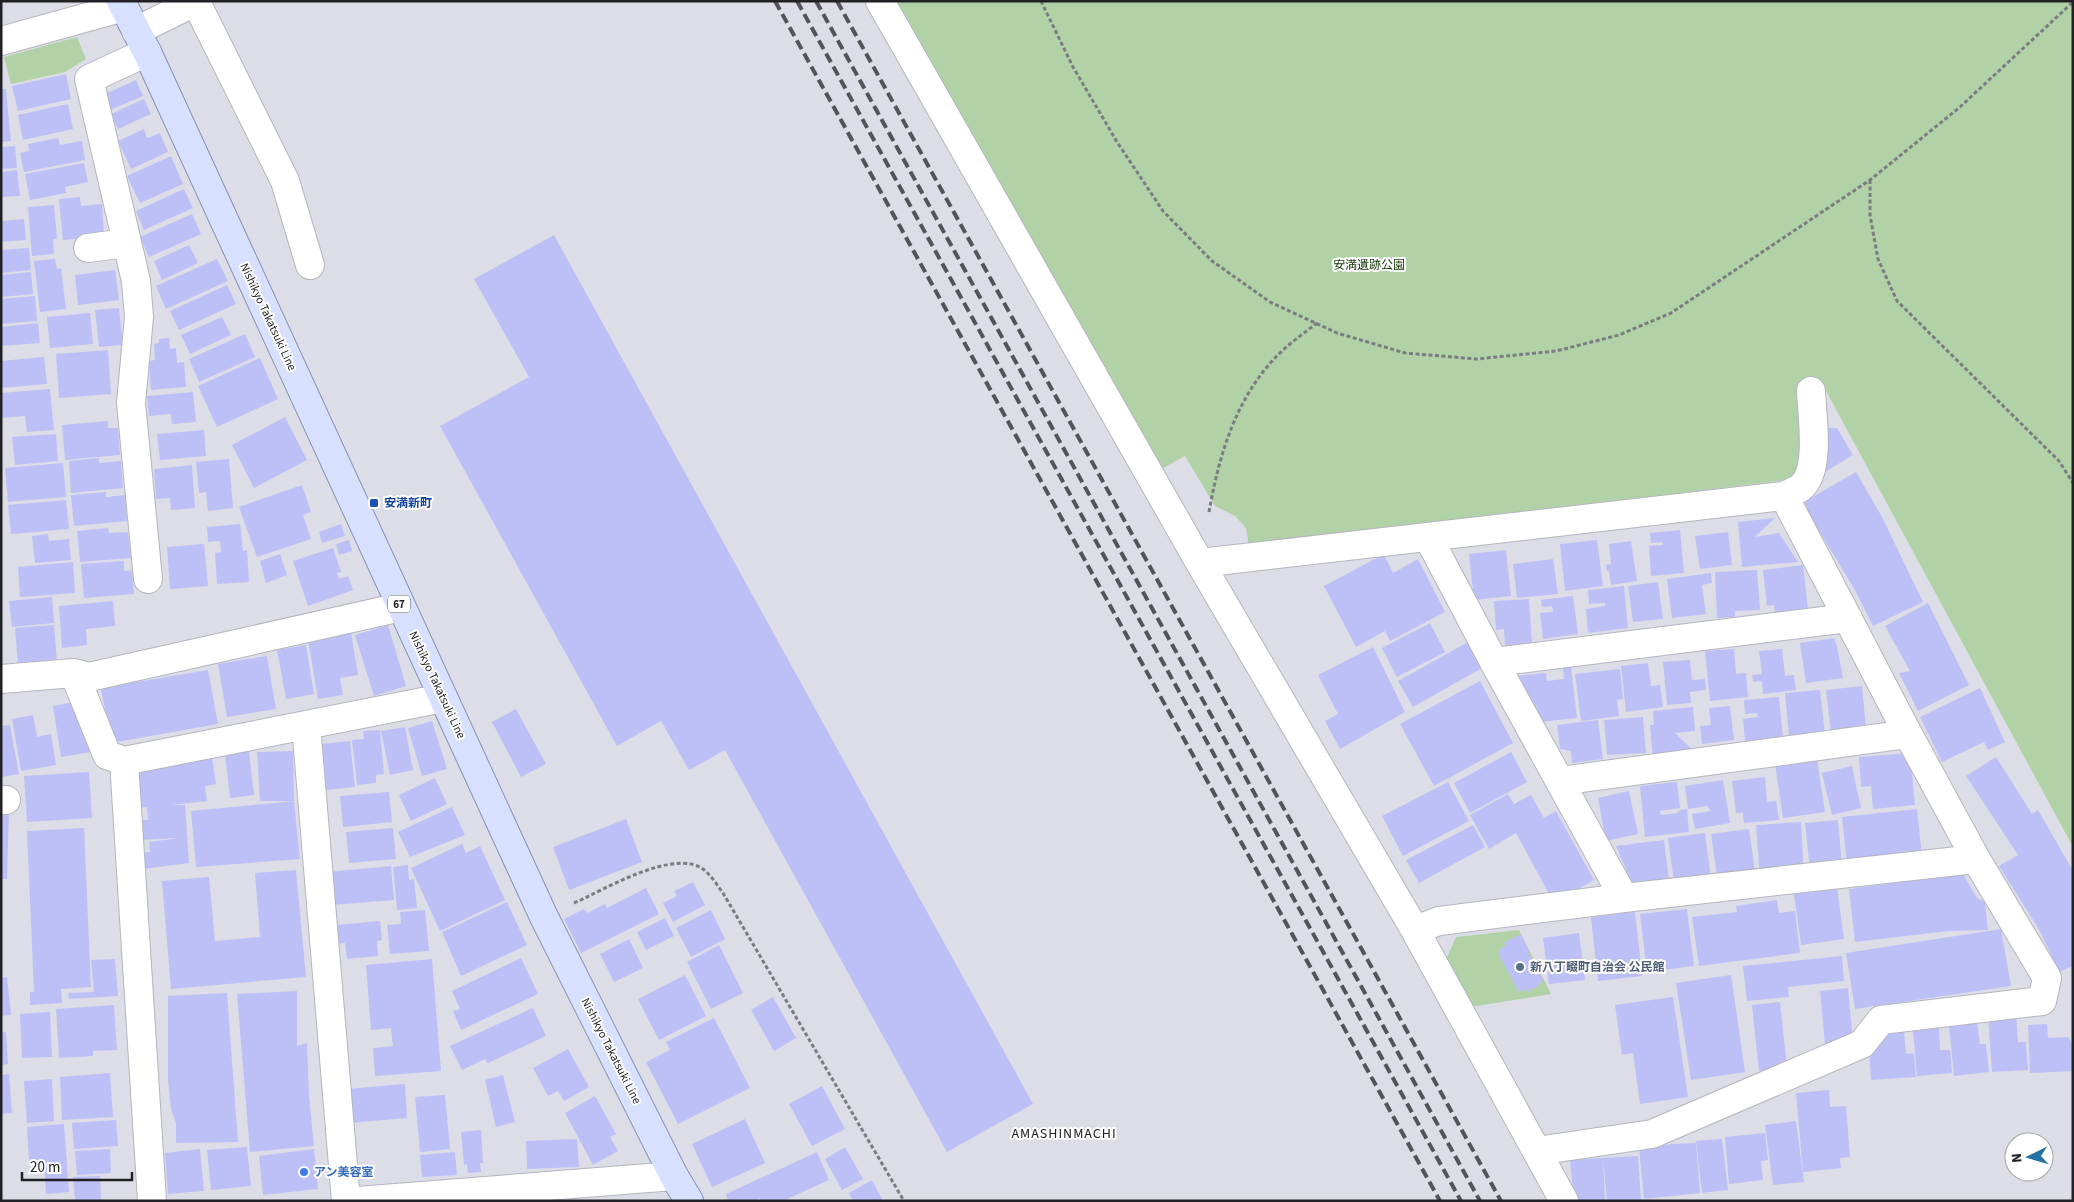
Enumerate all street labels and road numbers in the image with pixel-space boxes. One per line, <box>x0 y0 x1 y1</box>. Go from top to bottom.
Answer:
street label: Nishikyo Takatsuki Line <box>236 260 300 374</box>
road number: 67 <box>388 596 410 612</box>
street label: Nishikyo Takatsuki Line <box>405 628 469 742</box>
street label: Nishikyo Takatsuki Line <box>577 995 645 1107</box>

